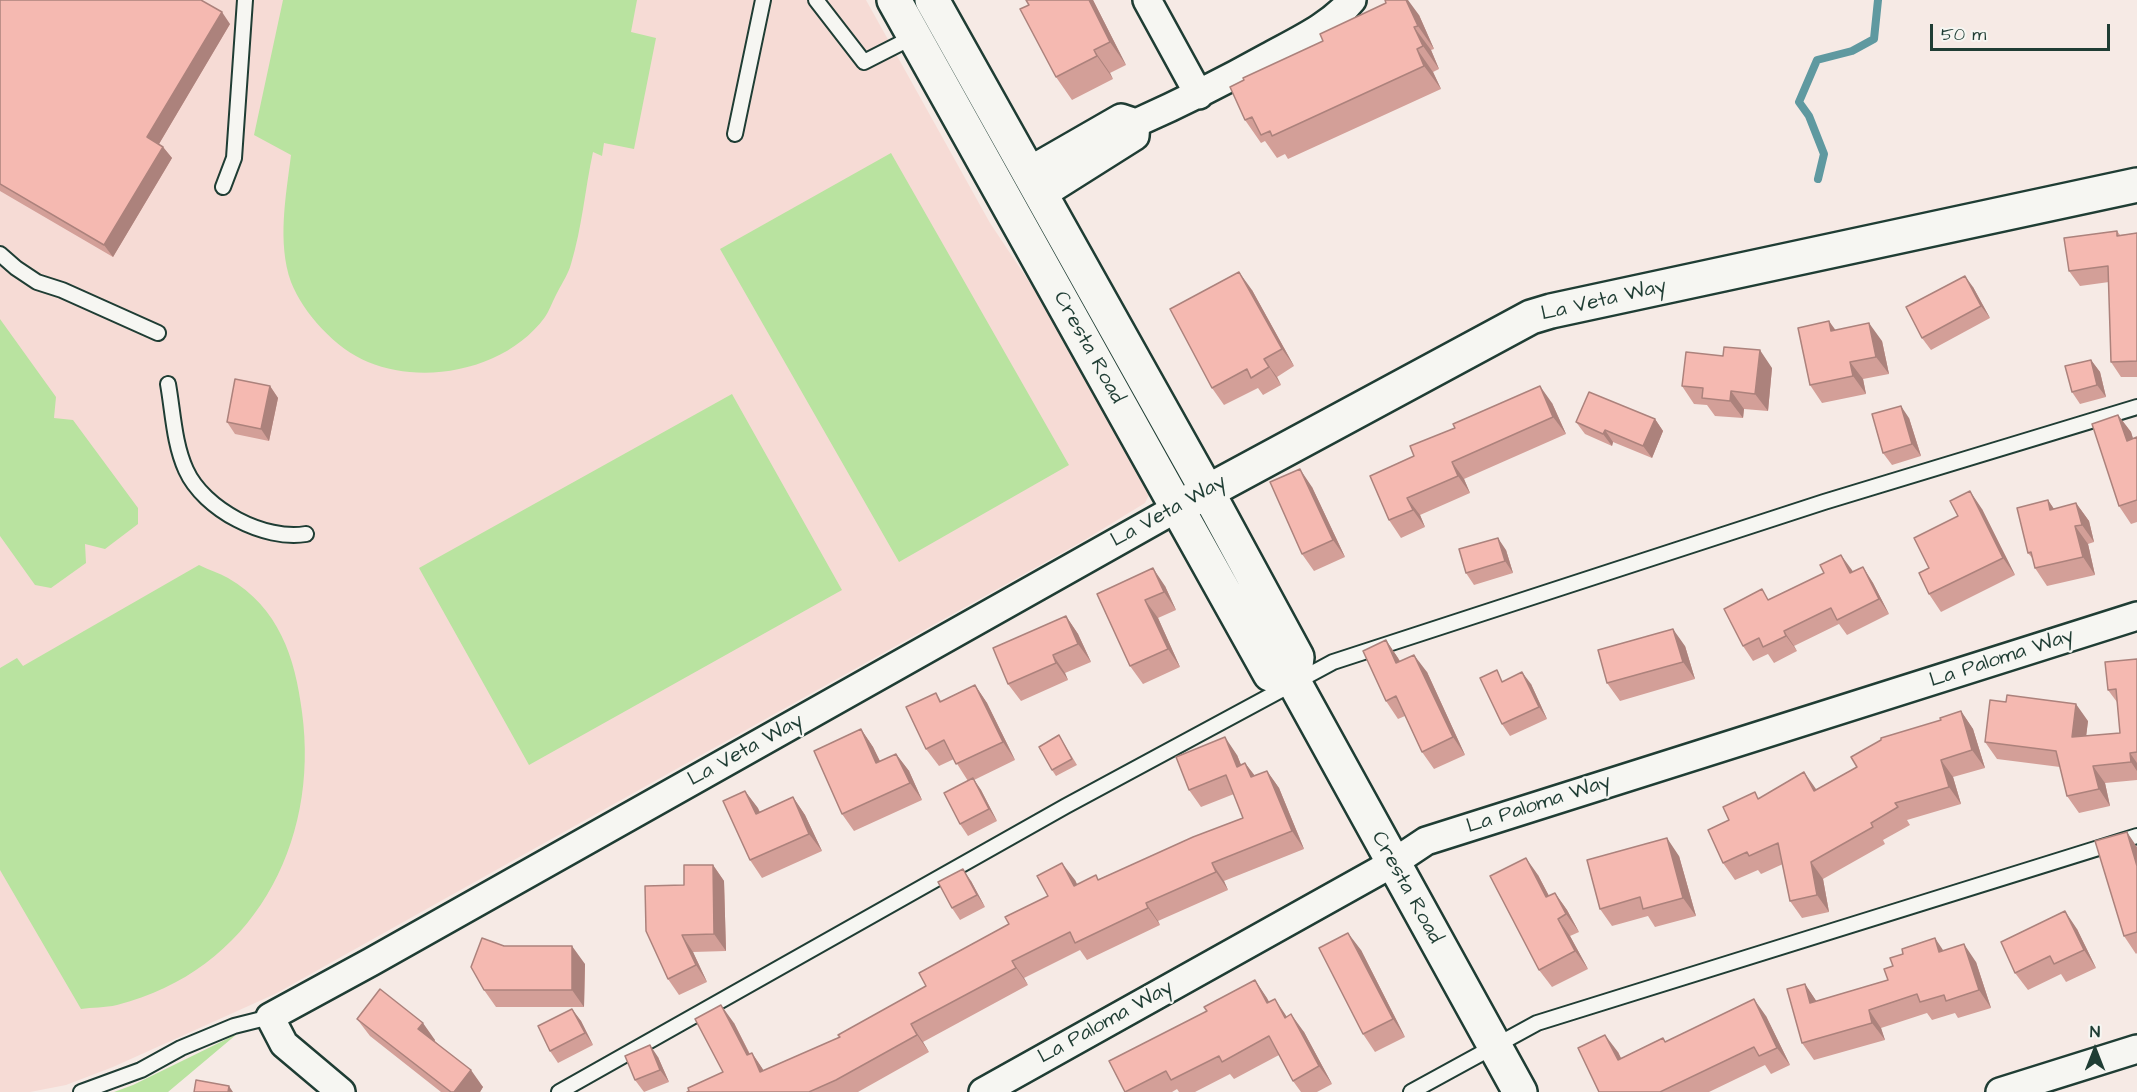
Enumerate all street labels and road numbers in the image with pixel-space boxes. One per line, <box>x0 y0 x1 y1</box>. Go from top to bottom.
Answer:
street label: La Veta Way <box>1539 274 1669 328</box>
street label: Cresta Road <box>1047 288 1129 408</box>
street label: La Veta Way <box>1107 470 1231 554</box>
street label: La Paloma Way <box>1927 624 2077 694</box>
street label: La Veta Way <box>684 709 808 793</box>
street label: La Paloma Way <box>1464 770 1614 840</box>
street label: Cresta Road <box>1365 828 1447 948</box>
street label: La Paloma Way <box>1034 976 1178 1070</box>

